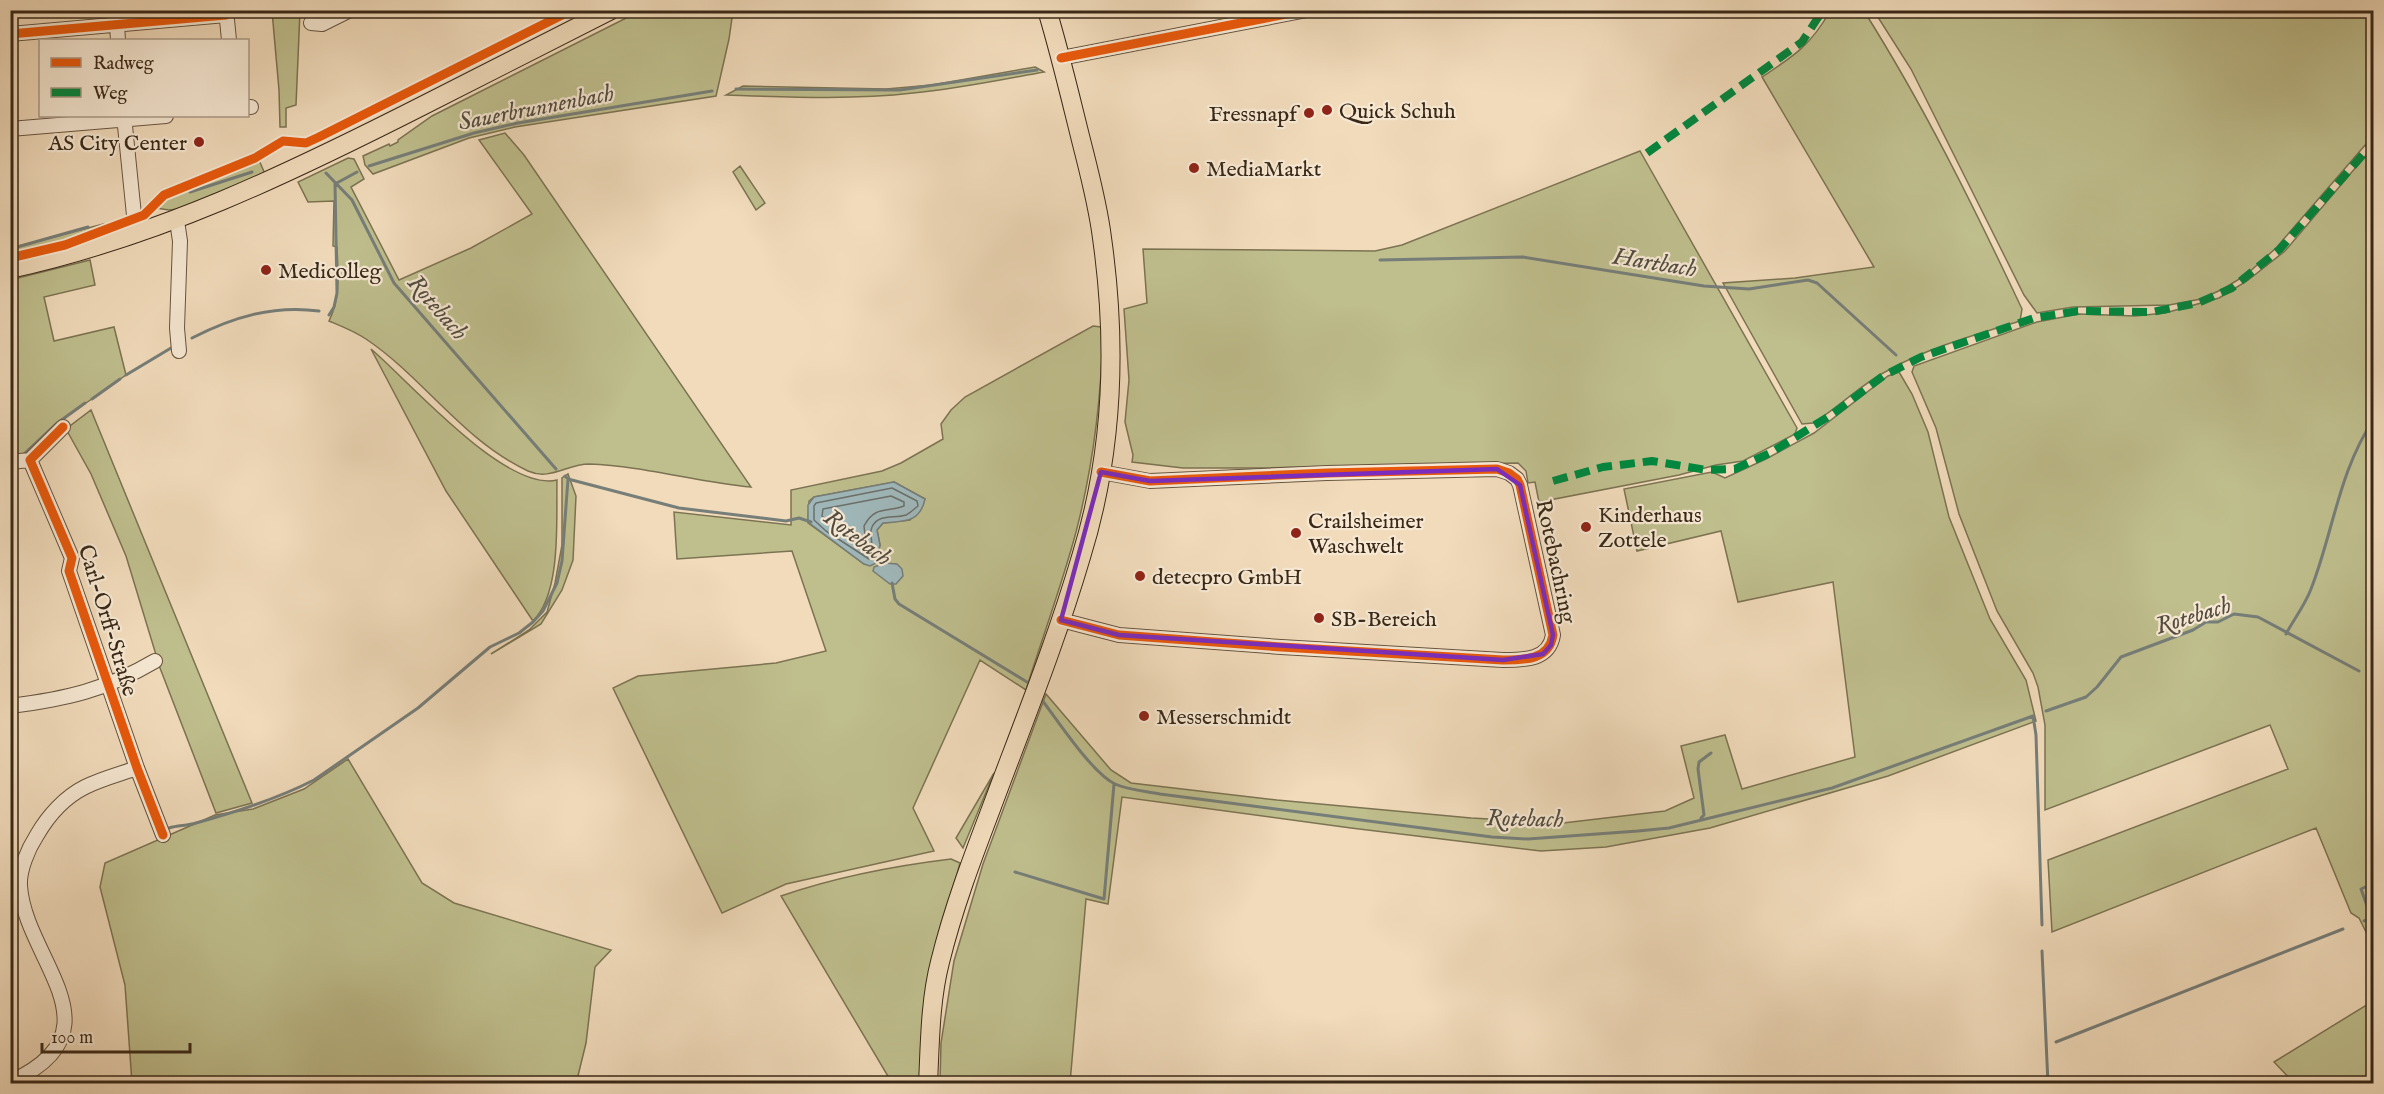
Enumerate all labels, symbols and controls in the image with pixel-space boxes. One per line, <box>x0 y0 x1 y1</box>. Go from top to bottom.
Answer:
legend <box>39 39 249 117</box>
text: Radweg <box>93 53 154 76</box>
water label: Sauerbrunnenbach <box>456 78 617 139</box>
text: Weg <box>93 83 128 106</box>
place label: Quick Schuh <box>1339 98 1456 126</box>
place label: Fressnapf <box>1209 101 1301 129</box>
marker: Quick Schuh <box>1320 103 1334 117</box>
marker: Fressnapf <box>1302 106 1316 120</box>
place label: AS City Center <box>47 130 187 158</box>
marker: AS City Center <box>192 135 206 149</box>
place label: MediaMarkt <box>1206 156 1322 184</box>
marker: MediaMarkt <box>1187 161 1201 175</box>
water label: Hartbach <box>1610 241 1699 285</box>
place label: Medicolleg <box>278 258 382 286</box>
marker: Medicolleg <box>259 263 273 277</box>
water label: Rotebach <box>400 269 474 347</box>
street label: Rotebachring <box>1528 497 1582 627</box>
place label: Kinderhaus Zottele <box>1598 502 1702 555</box>
water label: Rotebach <box>817 503 897 574</box>
place label: Crailsheimer Waschwelt <box>1308 508 1424 561</box>
marker: Kinderhaus Zottele <box>1579 520 1593 534</box>
marker: Crailsheimer Waschwelt <box>1289 526 1303 540</box>
street label: Carl-Orff-Straße <box>71 541 143 700</box>
place label: detecpro GmbH <box>1152 564 1302 592</box>
marker: detecpro GmbH <box>1133 569 1147 583</box>
water label: Rotebach <box>2152 590 2235 643</box>
place label: SB-Bereich <box>1331 606 1437 634</box>
marker: SB-Bereich <box>1312 611 1326 625</box>
place label: Messerschmidt <box>1156 704 1292 732</box>
marker: Messerschmidt <box>1137 709 1151 723</box>
water label: Rotebach <box>1486 803 1564 836</box>
scale bar <box>42 1016 190 1054</box>
text: 100 m <box>51 1027 93 1050</box>

